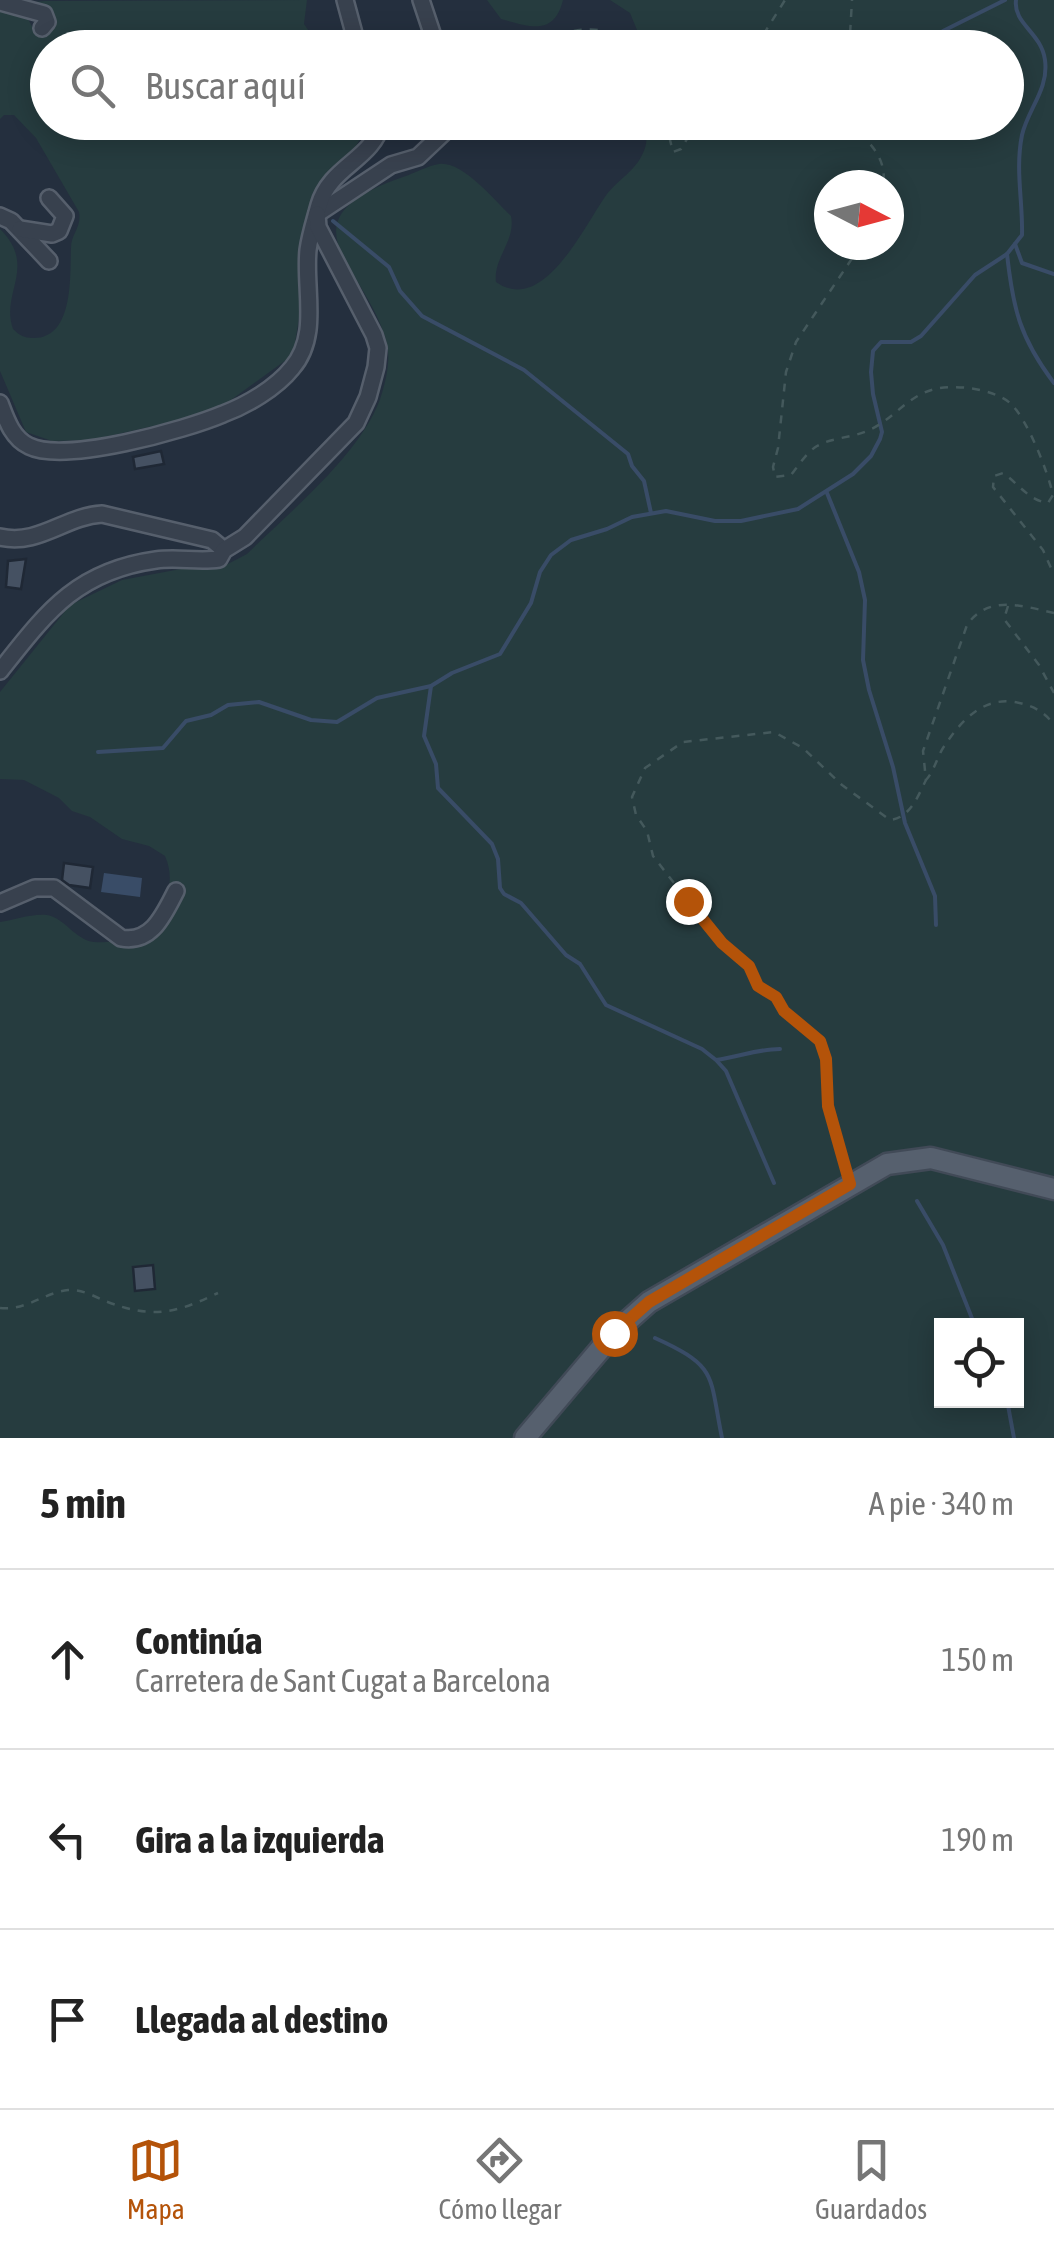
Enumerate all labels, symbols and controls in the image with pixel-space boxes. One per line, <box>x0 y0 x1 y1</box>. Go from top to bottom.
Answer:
search box <box>30 30 1024 140</box>
icon: search <box>65 58 120 113</box>
text: Buscar aquí <box>145 64 306 107</box>
north arrow <box>814 170 904 260</box>
route end <box>666 879 712 925</box>
route start <box>592 1311 638 1357</box>
map controls <box>934 1318 1024 1408</box>
button: locate <box>934 1318 1024 1408</box>
text: 5 min <box>40 1479 126 1527</box>
text: A pie · 340 m <box>869 1485 1014 1522</box>
text: Continúa <box>135 1619 263 1662</box>
icon: ahead <box>40 1632 95 1687</box>
text: 150 m <box>941 1641 1014 1678</box>
text: Carretera de Sant Cugat a Barcelona <box>135 1662 551 1699</box>
icon: left <box>40 1812 95 1867</box>
text: Gira a la izquierda <box>135 1818 384 1861</box>
text: 190 m <box>941 1821 1014 1858</box>
icon: arrive <box>40 1992 95 2047</box>
text: Llegada al destino <box>135 1998 388 2041</box>
tab: Mapa <box>127 2133 185 2225</box>
tab: Cómo llegar <box>438 2133 561 2225</box>
tab: Guardados <box>815 2133 927 2225</box>

